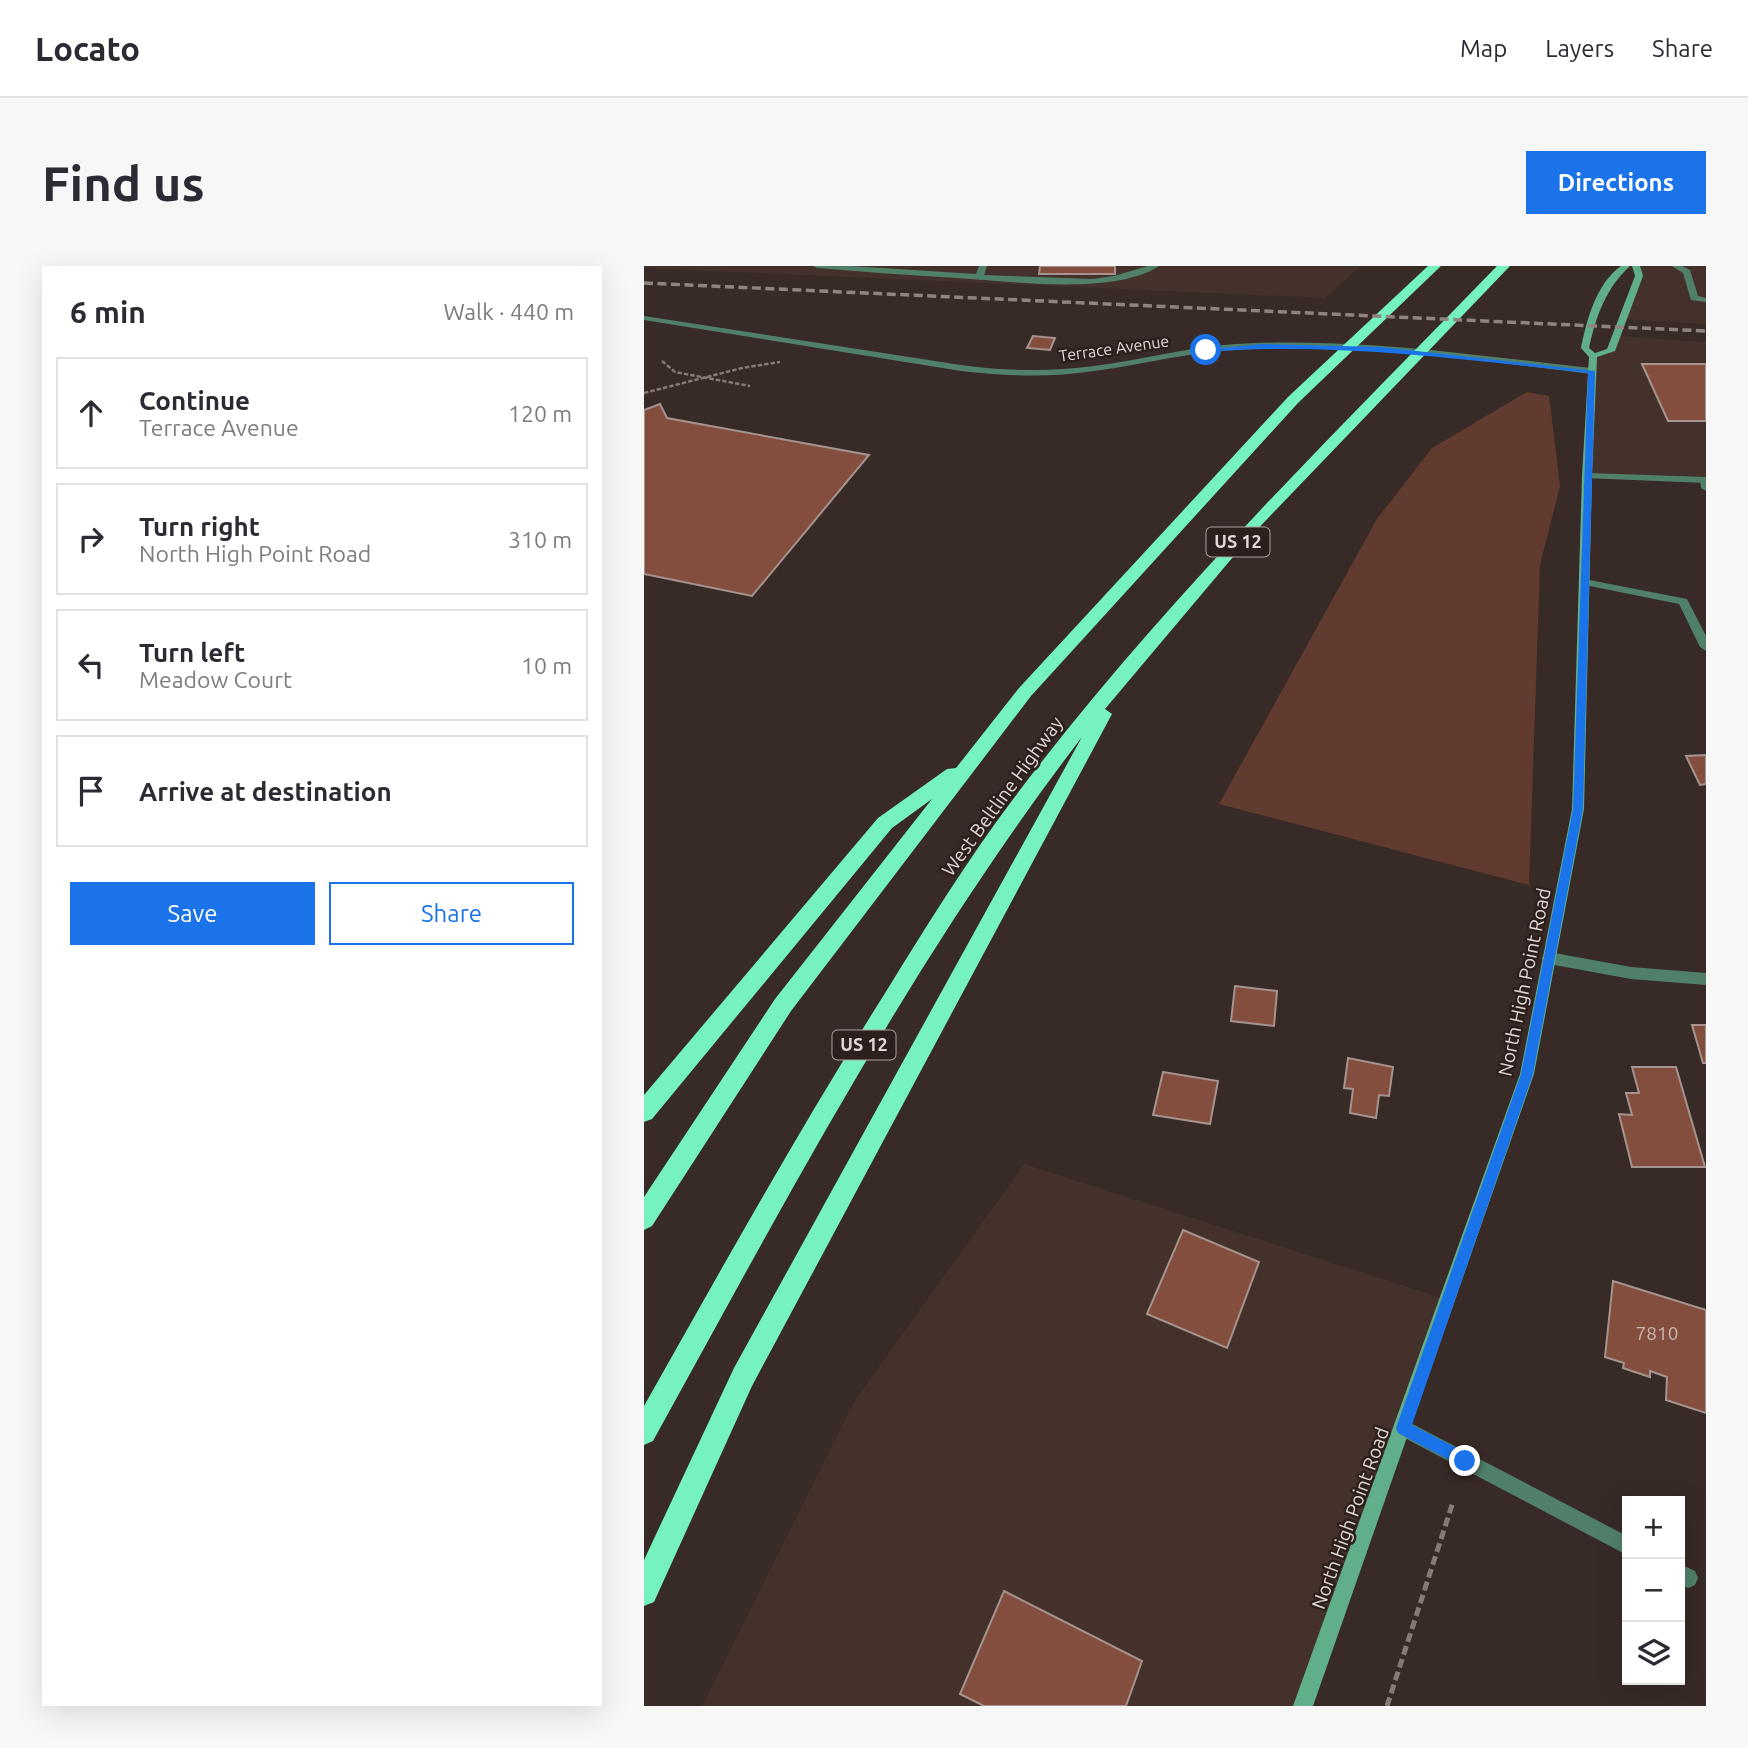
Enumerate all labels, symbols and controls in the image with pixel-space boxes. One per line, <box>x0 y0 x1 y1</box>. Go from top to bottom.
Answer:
text: Locato <box>35 30 140 67</box>
text: Map <box>1460 35 1507 62</box>
text: Layers <box>1545 35 1614 62</box>
text: Share <box>1652 35 1713 62</box>
button: Directions <box>1526 151 1706 214</box>
text: Find us <box>42 155 205 210</box>
text: 6 min <box>70 295 146 329</box>
text: Walk · 440 m <box>443 299 574 324</box>
street label: Terrace Avenue <box>1058 331 1170 365</box>
route start <box>1190 334 1221 365</box>
text: Continue <box>139 386 250 415</box>
icon: ahead <box>72 394 110 432</box>
text: 120 m <box>508 401 572 426</box>
text: Terrace Avenue <box>139 415 299 440</box>
text: Turn right <box>139 512 260 541</box>
icon: right <box>72 520 110 558</box>
text: 310 m <box>508 527 572 552</box>
road number: US 12 <box>1206 528 1270 556</box>
text: North High Point Road <box>139 541 371 566</box>
text: Turn left <box>139 638 245 667</box>
icon: left <box>72 646 110 684</box>
text: 10 m <box>521 653 572 678</box>
text: Meadow Court <box>139 667 292 692</box>
street label: West Beltline Highway <box>937 712 1067 880</box>
icon: arrive <box>72 772 110 810</box>
text: Arrive at destination <box>139 777 392 806</box>
button: Save <box>70 882 315 945</box>
button: Share <box>329 882 574 945</box>
street label: North High Point Road <box>1493 886 1555 1078</box>
road number: US 12 <box>832 1030 896 1060</box>
house number: 7810 <box>1636 1322 1678 1344</box>
street label: North High Point Road <box>1307 1424 1393 1612</box>
route end <box>1449 1445 1480 1476</box>
map controls <box>1622 1496 1685 1685</box>
button: + <box>1622 1496 1685 1559</box>
button: − <box>1622 1559 1685 1622</box>
button: layers <box>1622 1622 1685 1685</box>

